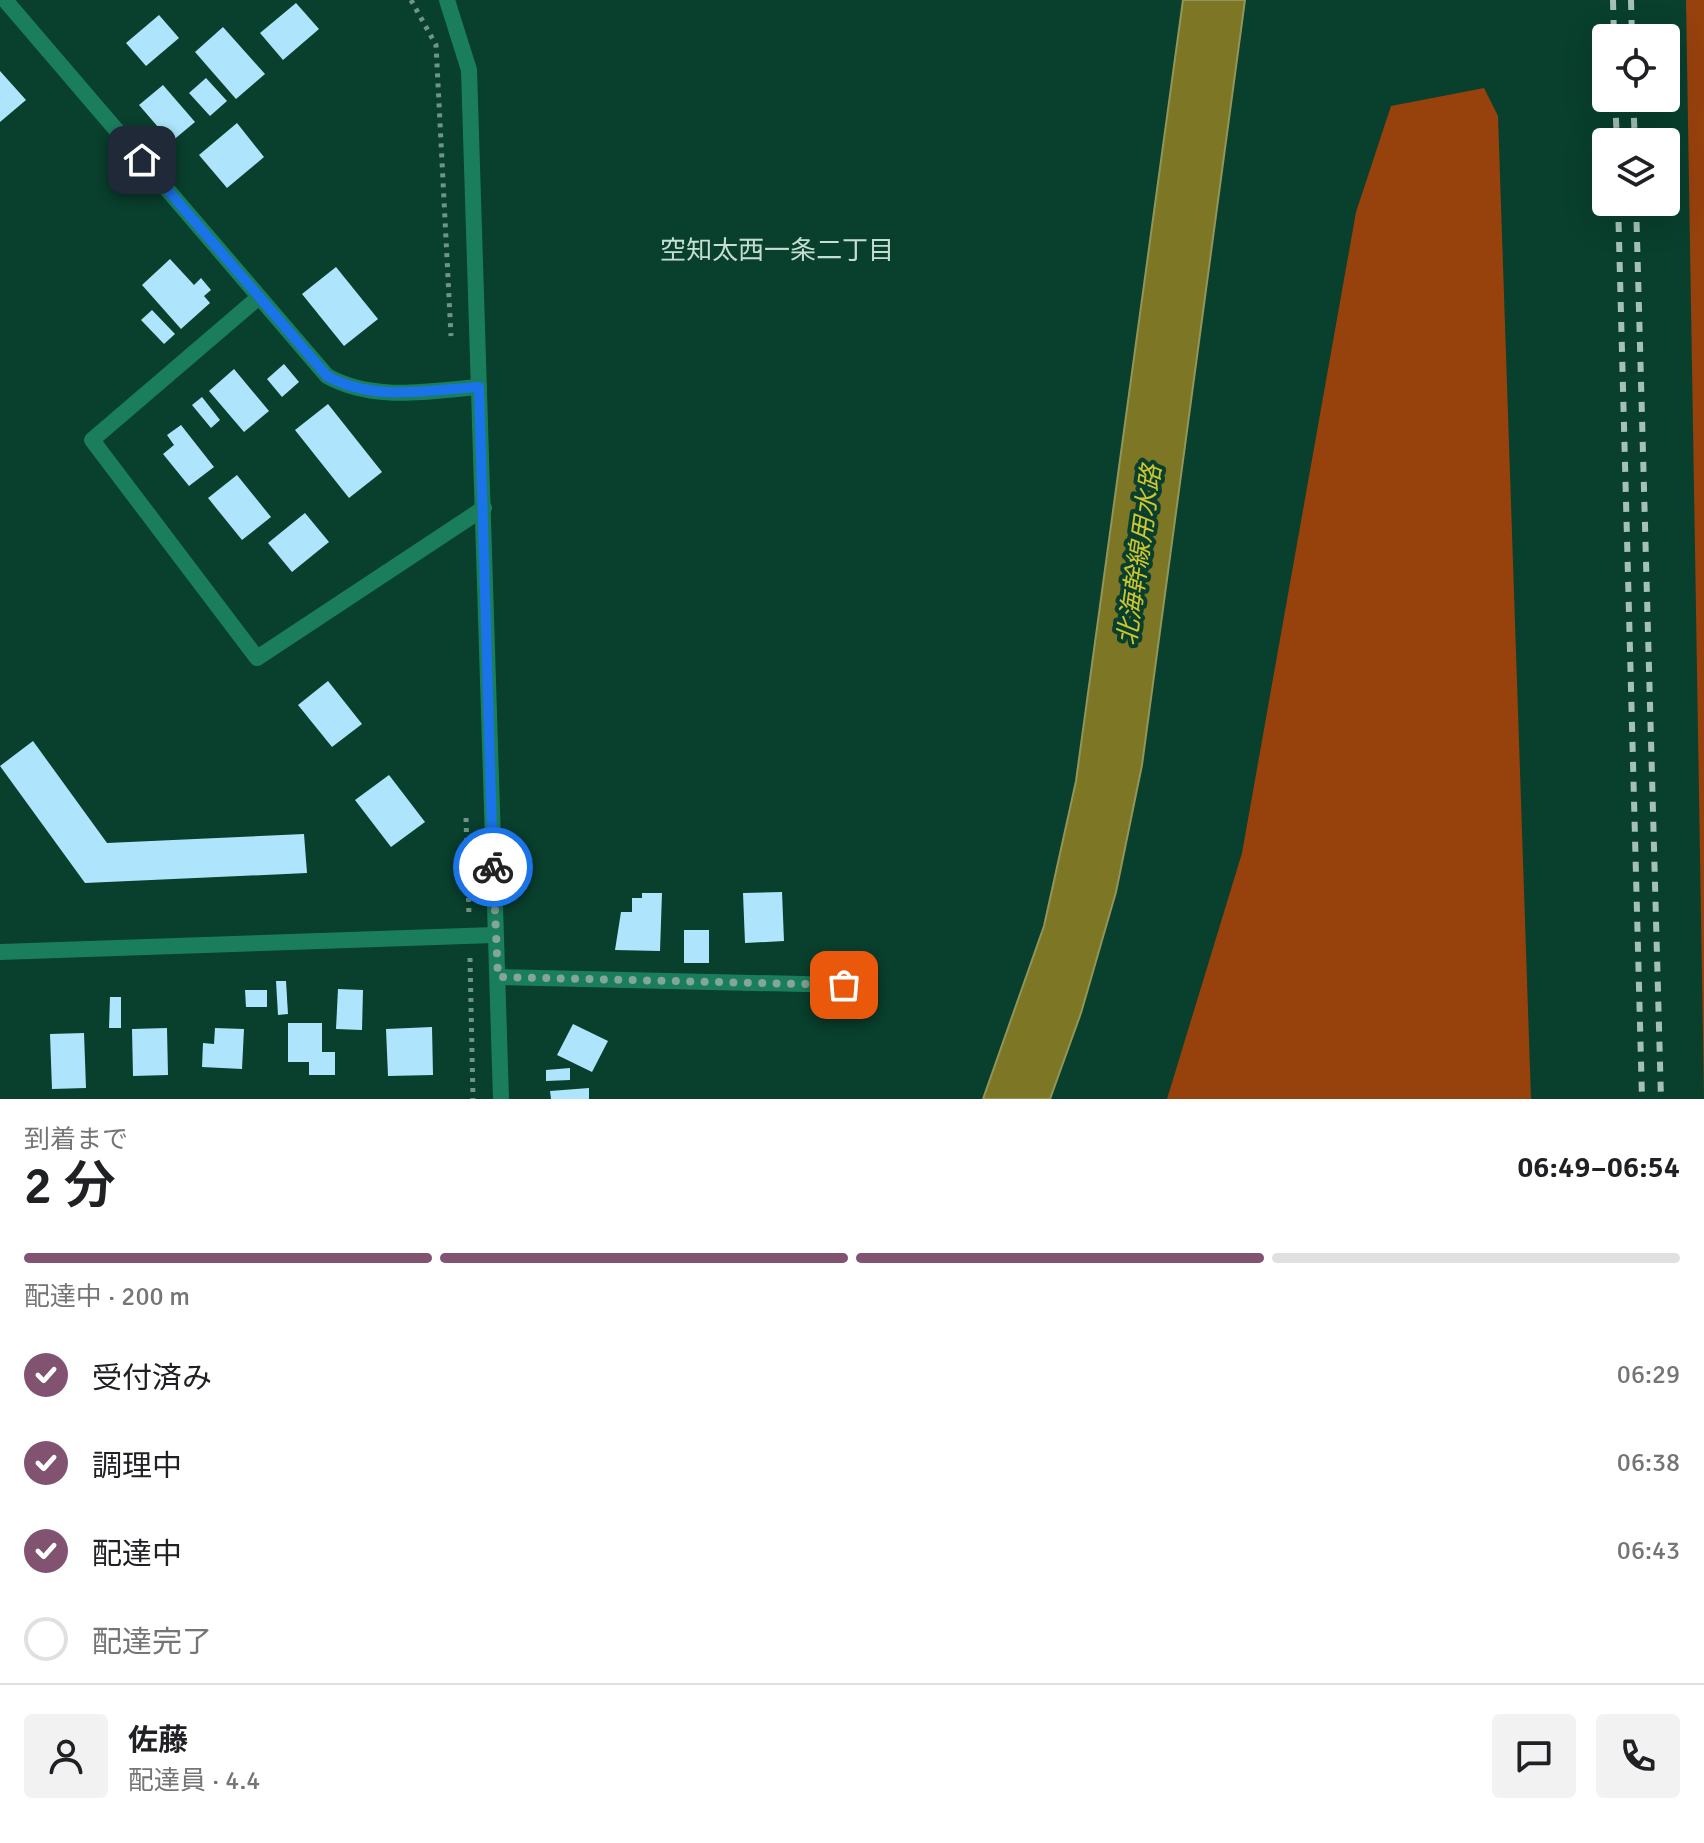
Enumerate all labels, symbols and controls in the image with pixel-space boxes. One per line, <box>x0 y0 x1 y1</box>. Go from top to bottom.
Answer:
map controls <box>1592 24 1680 216</box>
button: locate <box>1592 24 1680 112</box>
pin <box>108 126 176 194</box>
button: layers <box>1592 128 1680 216</box>
icon: home <box>120 138 164 182</box>
district label: 空知太西一条二丁目 <box>660 235 894 267</box>
water label: 北海幹線用水路 <box>1111 461 1169 647</box>
courier <box>453 827 533 907</box>
icon: bike <box>471 845 515 889</box>
pin <box>810 951 878 1019</box>
icon: bag <box>822 963 866 1007</box>
text: 到着まで <box>24 1124 128 1156</box>
text: 06:49–06:54 <box>1517 1149 1680 1186</box>
text: 2 分 <box>24 1154 116 1218</box>
text: 配達中 · 200 m <box>24 1281 190 1313</box>
icon: check <box>24 1353 68 1397</box>
text: 06:29 <box>1617 1359 1680 1391</box>
text: 受付済み <box>92 1360 212 1397</box>
icon: check <box>24 1441 68 1485</box>
text: 06:38 <box>1617 1447 1680 1479</box>
text: 調理中 <box>92 1448 182 1485</box>
icon: check <box>24 1529 68 1573</box>
text: 06:43 <box>1617 1535 1680 1567</box>
text: 配達中 <box>92 1536 182 1573</box>
text: 配達完了 <box>92 1624 212 1661</box>
button: person <box>24 1714 108 1798</box>
button: chat <box>1492 1714 1576 1798</box>
button: phone <box>1596 1714 1680 1798</box>
text: 佐藤 <box>128 1722 188 1759</box>
text: 配達員 · 4.4 <box>128 1765 260 1797</box>

